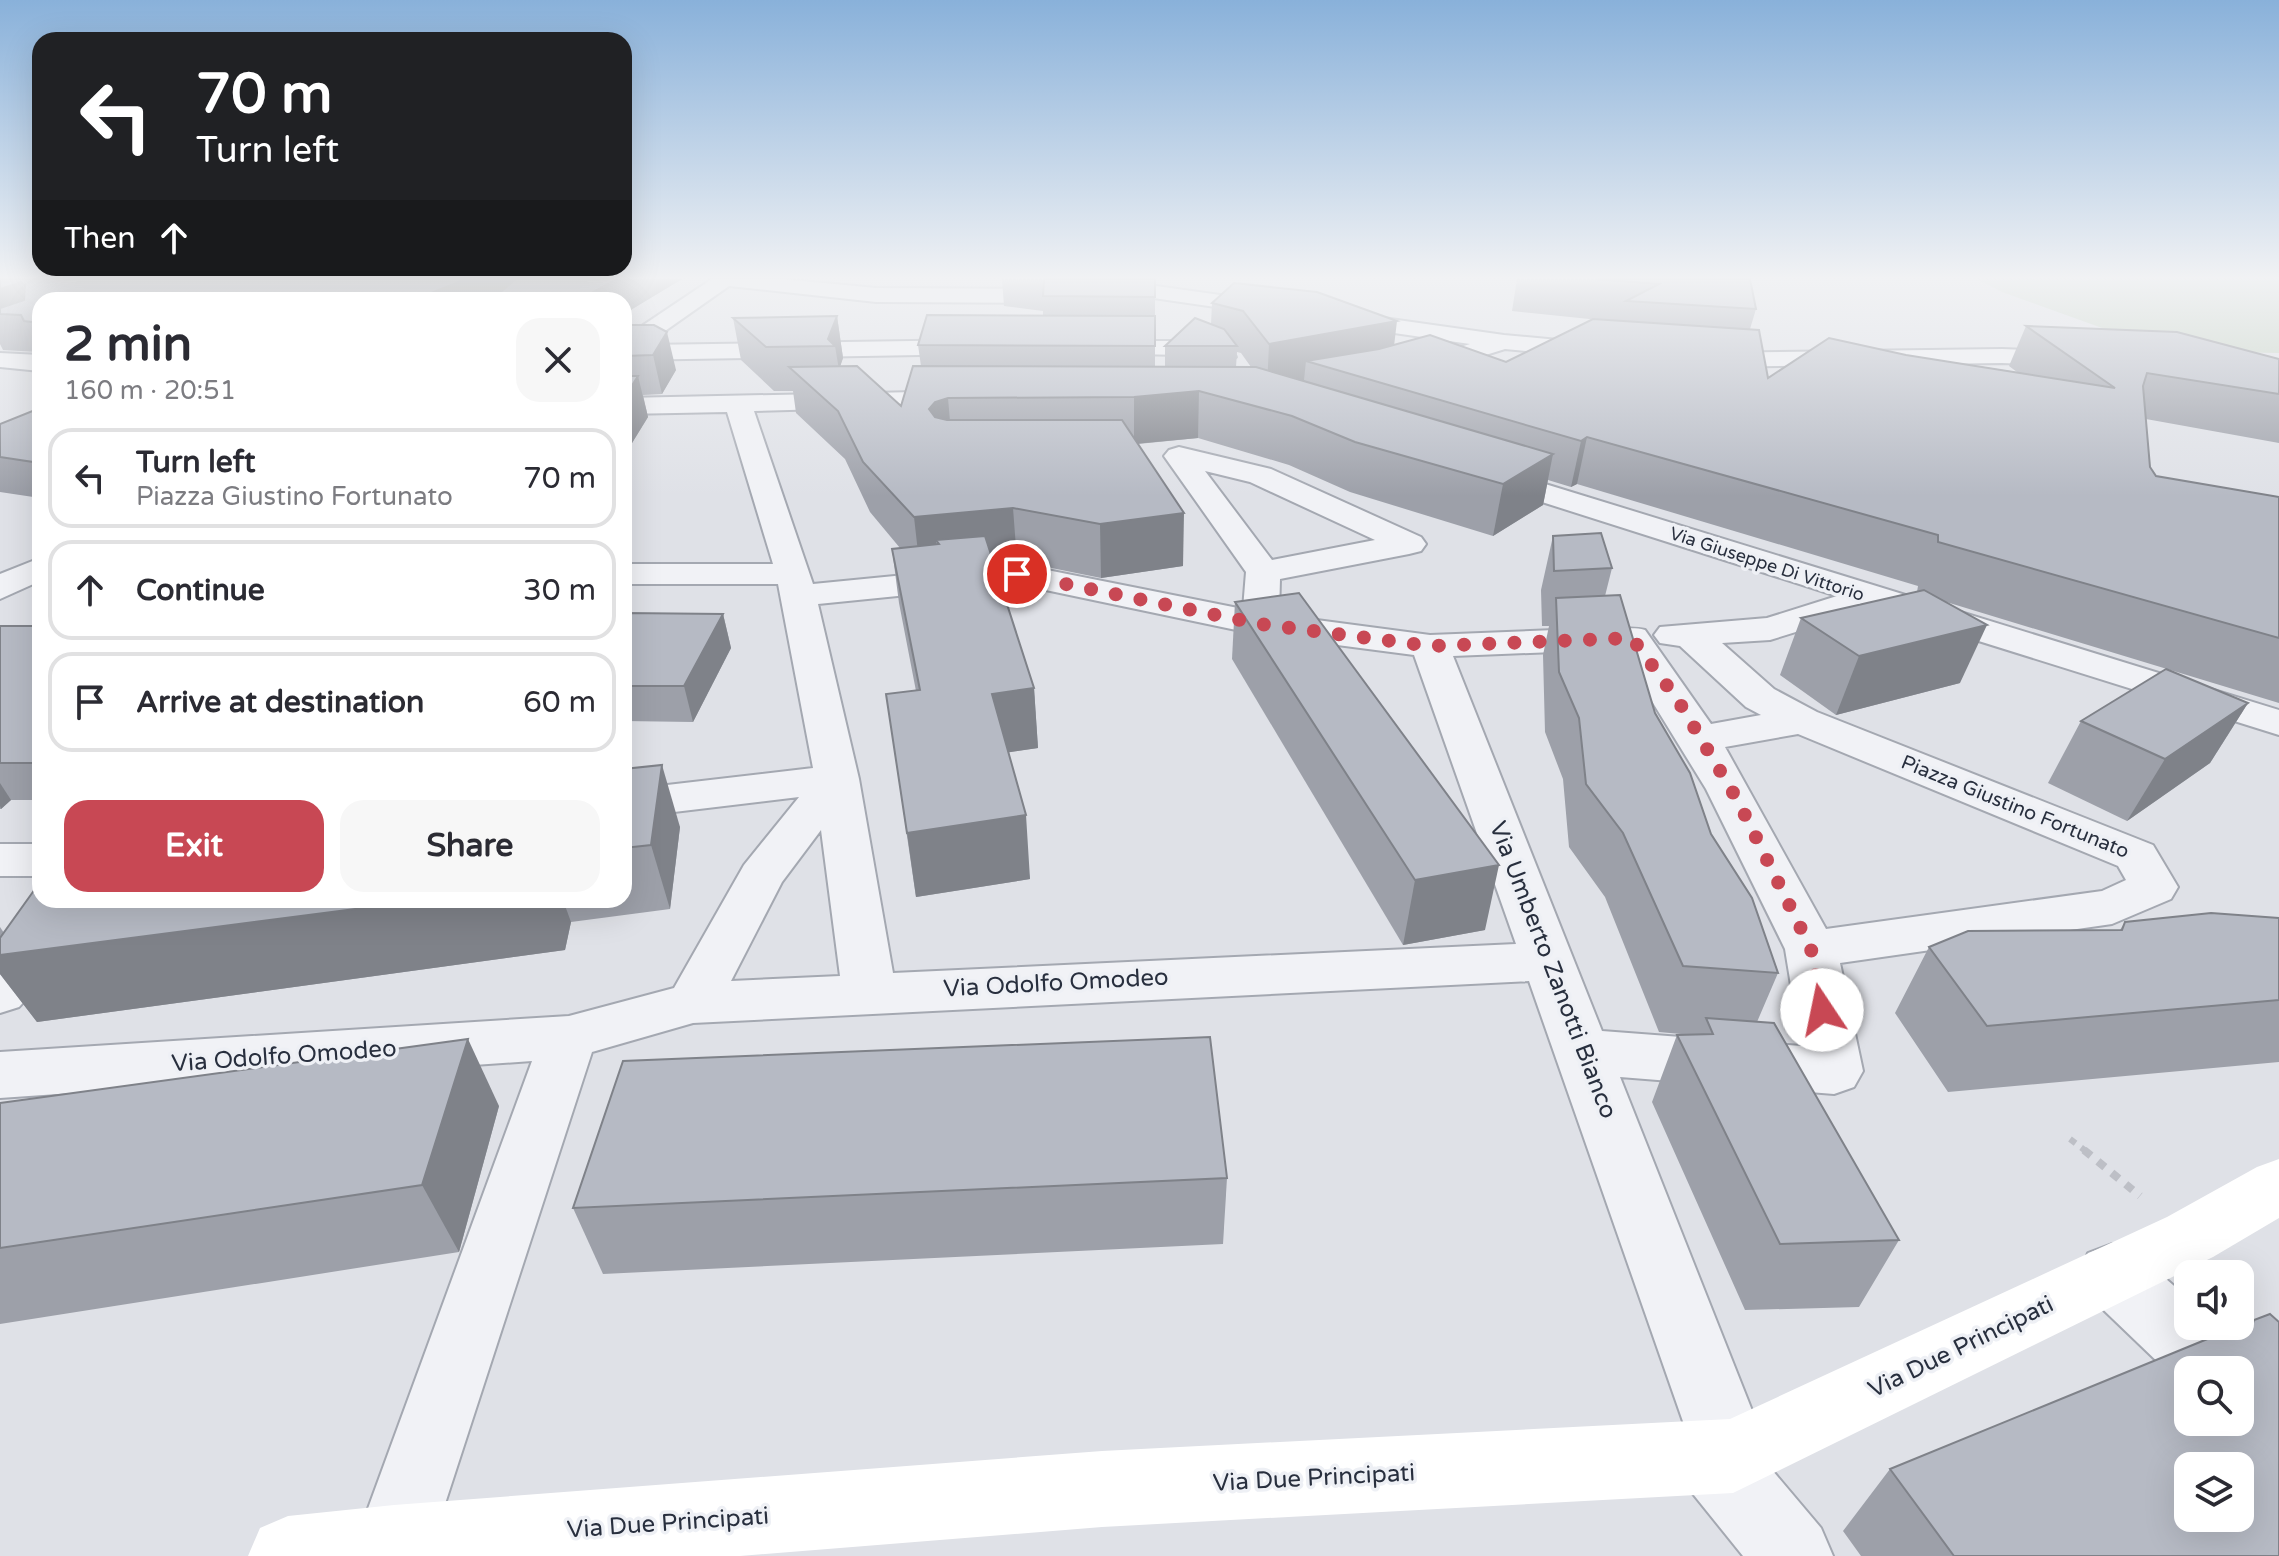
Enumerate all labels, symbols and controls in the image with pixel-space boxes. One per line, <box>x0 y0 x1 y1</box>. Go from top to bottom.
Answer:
text: 70 m <box>196 61 332 128</box>
icon: left <box>64 64 168 168</box>
text: Turn left <box>196 129 339 172</box>
icon: ahead <box>152 216 196 260</box>
text: Then <box>64 220 136 257</box>
text: 2 min <box>64 316 192 374</box>
button: close <box>516 318 600 402</box>
text: 160 m · 20:51 <box>64 375 236 406</box>
text: Turn left <box>136 444 255 481</box>
icon: left <box>68 456 112 500</box>
text: 70 m <box>523 460 596 497</box>
text: Piazza Giustino Fortunato <box>136 481 453 512</box>
street label: Via Giuseppe Di Vittorio <box>1667 522 1867 606</box>
pin <box>983 540 1051 608</box>
icon: arrive <box>995 552 1039 596</box>
icon: ahead <box>68 568 112 612</box>
text: Continue <box>136 572 265 609</box>
text: 30 m <box>523 572 596 609</box>
icon: arrive <box>68 680 112 724</box>
text: Arrive at destination <box>136 684 424 721</box>
text: 60 m <box>523 684 596 721</box>
street label: Piazza Giustino Fortunato <box>1898 750 2132 864</box>
button: Exit <box>64 800 324 892</box>
button: Share <box>340 800 600 892</box>
street label: Via Umberto Zanotti Bianco <box>1483 817 1623 1123</box>
street label: Via Odolfo Omodeo <box>943 963 1169 1003</box>
position arrow <box>1780 968 1864 1052</box>
street label: Via Odolfo Omodeo <box>171 1034 397 1078</box>
map controls <box>2174 1260 2254 1532</box>
button: sound <box>2174 1260 2254 1340</box>
street label: Via Due Principati <box>1864 1290 2058 1404</box>
button: search <box>2174 1356 2254 1436</box>
button: layers <box>2174 1452 2254 1532</box>
street label: Via Due Principati <box>1212 1458 1416 1498</box>
street label: Via Due Principati <box>566 1501 770 1545</box>

